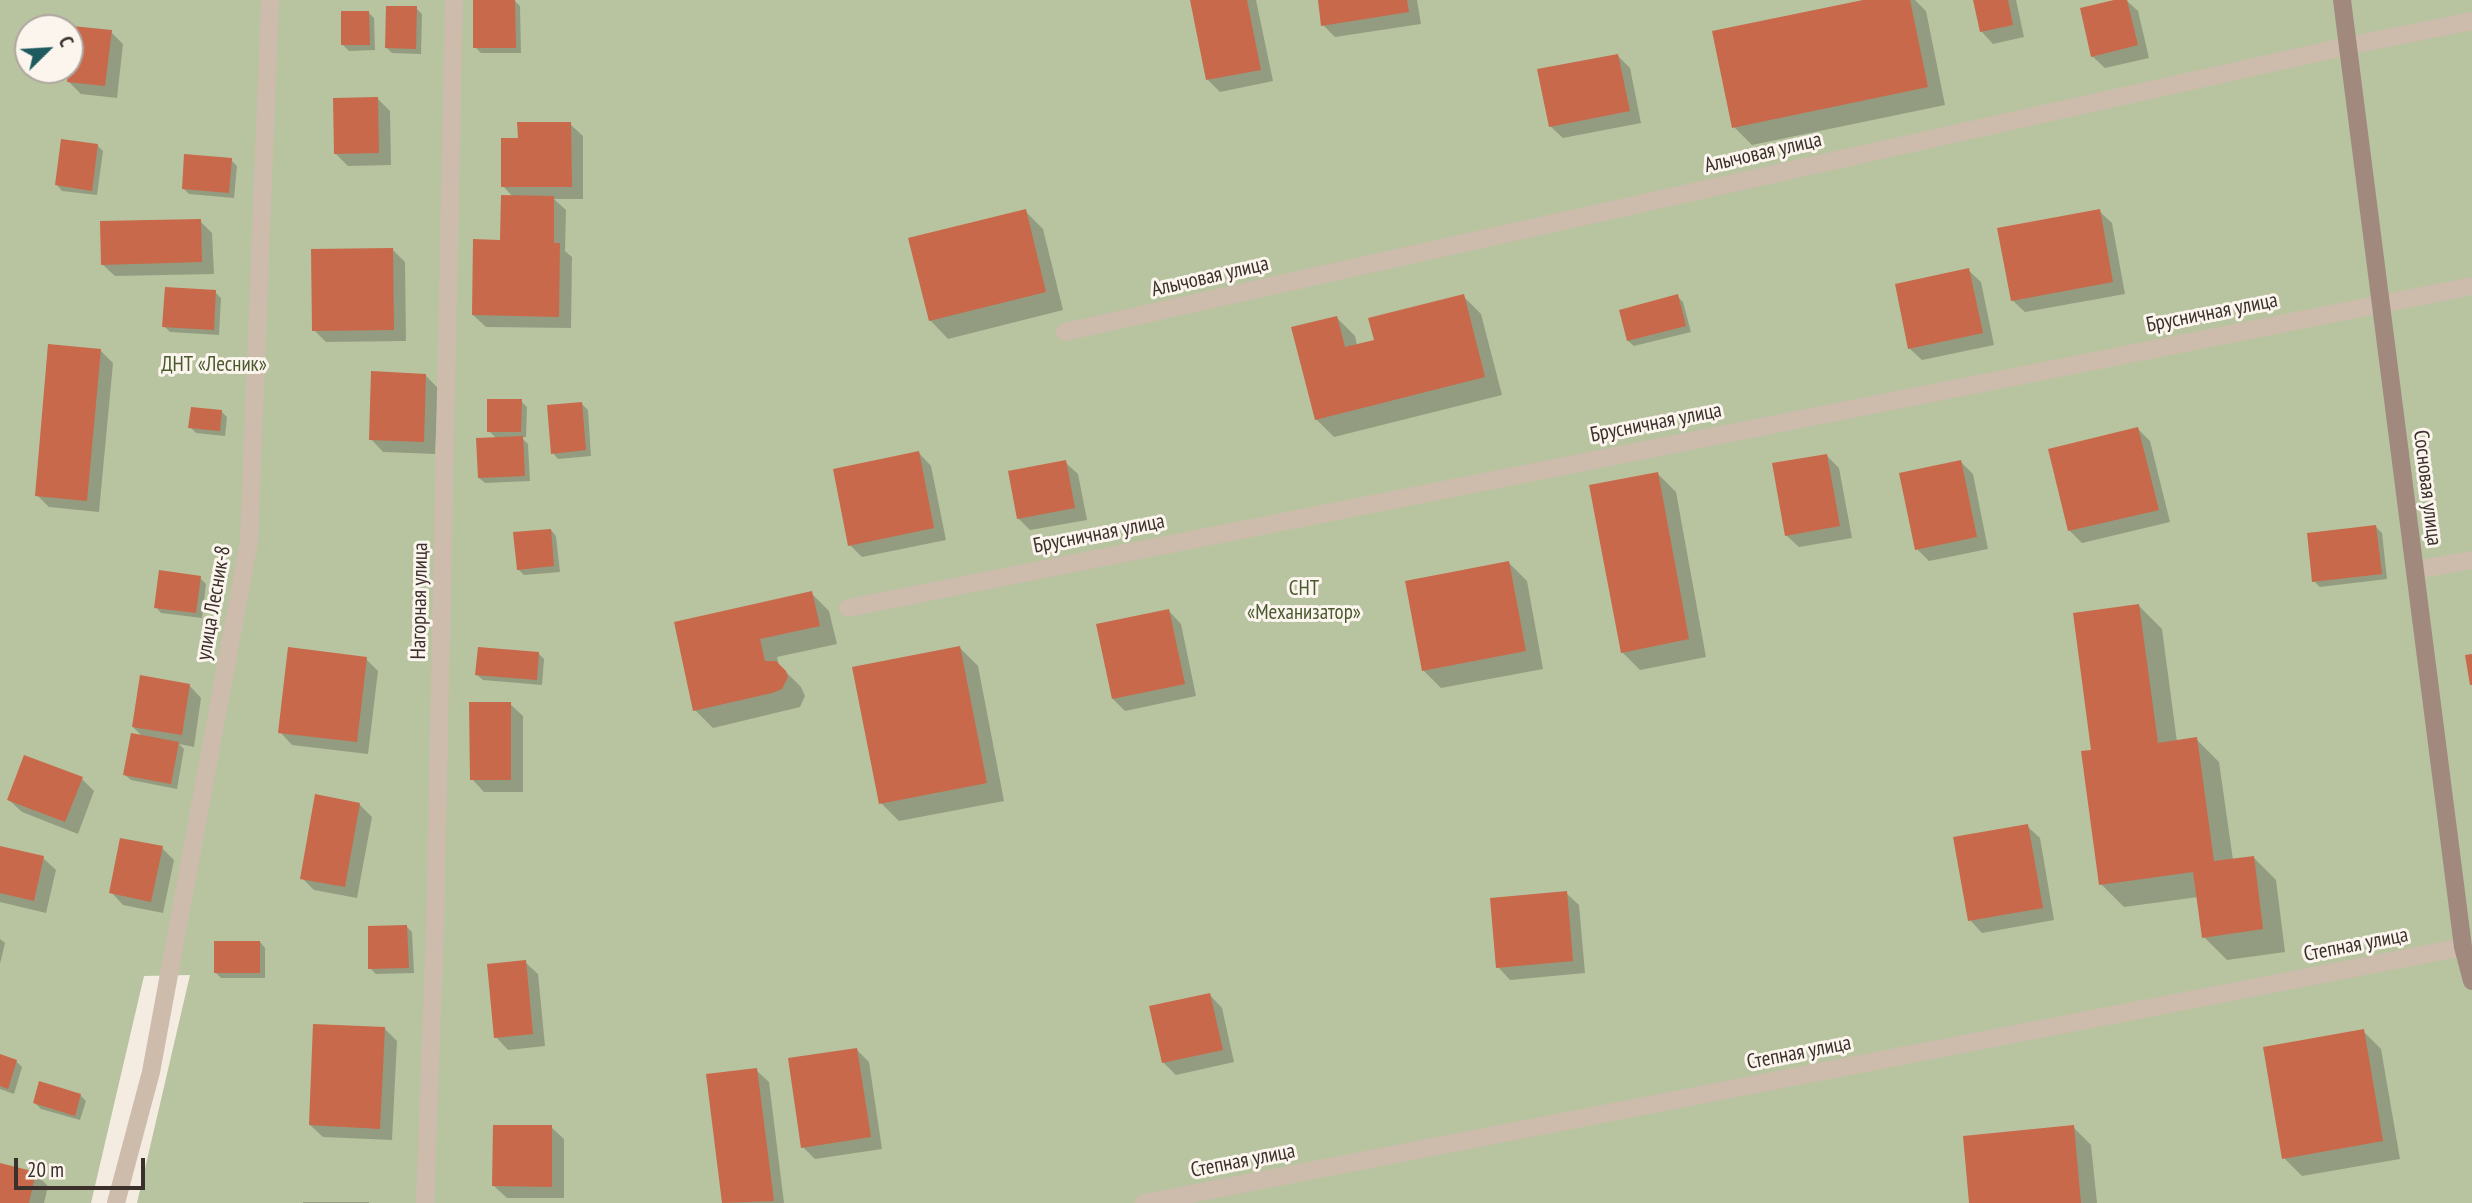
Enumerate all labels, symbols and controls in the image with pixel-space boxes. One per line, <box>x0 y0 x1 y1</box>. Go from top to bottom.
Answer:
north arrow <box>14 14 84 84</box>
text: С <box>54 32 79 50</box>
street label: Алычовая улица <box>1702 127 1824 179</box>
street label: Алычовая улица <box>1149 251 1271 303</box>
street label: Брусничная улица <box>2144 288 2280 338</box>
park label: ДНТ «Лесник» <box>161 352 267 378</box>
street label: Брусничная улица <box>1588 398 1724 448</box>
street label: Сосновая улица <box>2407 429 2447 547</box>
street label: Брусничная улица <box>1031 509 1167 559</box>
street label: Нагорная улица <box>406 542 434 660</box>
street label: улица Лесник-8 <box>192 544 236 662</box>
park label: СНТ «Механизатор» <box>1247 576 1361 626</box>
street label: Степная улица <box>2302 923 2410 967</box>
street label: Степная улица <box>1745 1031 1853 1075</box>
street label: Степная улица <box>1189 1139 1297 1183</box>
scale bar <box>18 1144 149 1188</box>
text: 20 m <box>27 1156 64 1183</box>

